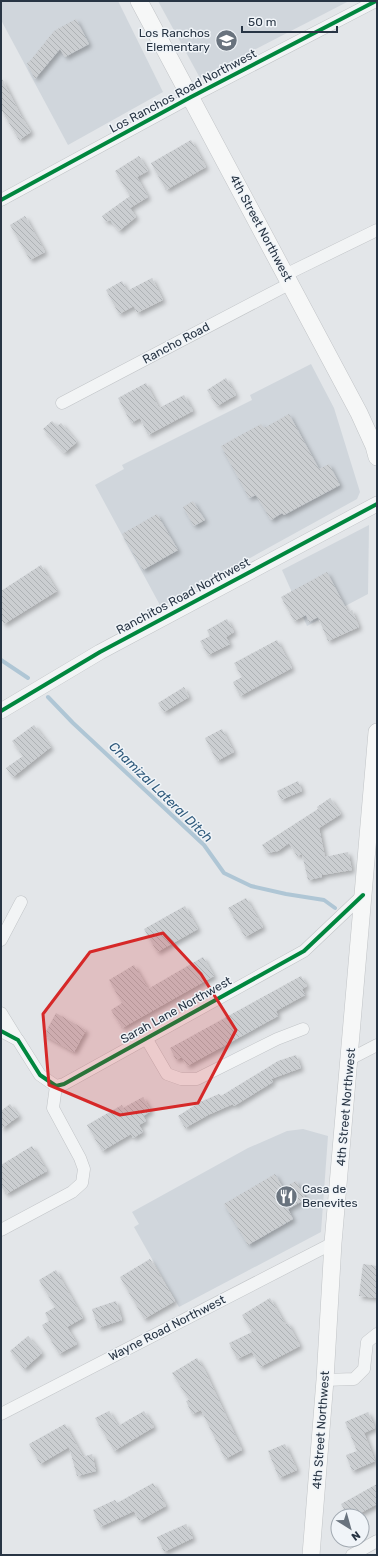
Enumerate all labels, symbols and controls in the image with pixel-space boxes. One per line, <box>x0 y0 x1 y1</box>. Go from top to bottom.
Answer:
scale bar <box>242 8 337 34</box>
text: 50 m <box>248 15 276 29</box>
place label: Los Ranchos Elementary <box>139 26 210 54</box>
school or university icon: Los Ranchos Elementary <box>213 27 239 53</box>
street label: Los Ranchos Road Northwest <box>107 46 259 136</box>
street label: 4th Street Northwest <box>227 172 295 284</box>
street label: Rancho Road <box>140 319 212 367</box>
street label: Ranchitos Road Northwest <box>114 555 252 637</box>
water label: Chamizal Lateral Ditch <box>106 739 216 845</box>
street label: Sarah Lane Northwest <box>118 974 234 1046</box>
street label: 4th Street Northwest <box>334 1047 358 1167</box>
place label: Casa de Benevites <box>302 1182 358 1210</box>
restaurant icon: Casa de Benevites <box>273 1183 299 1209</box>
street label: Wayne Road Northwest <box>106 1292 228 1364</box>
street label: 4th Street Northwest <box>310 1370 332 1490</box>
north arrow <box>330 1508 370 1548</box>
text: N <box>349 1528 363 1543</box>

